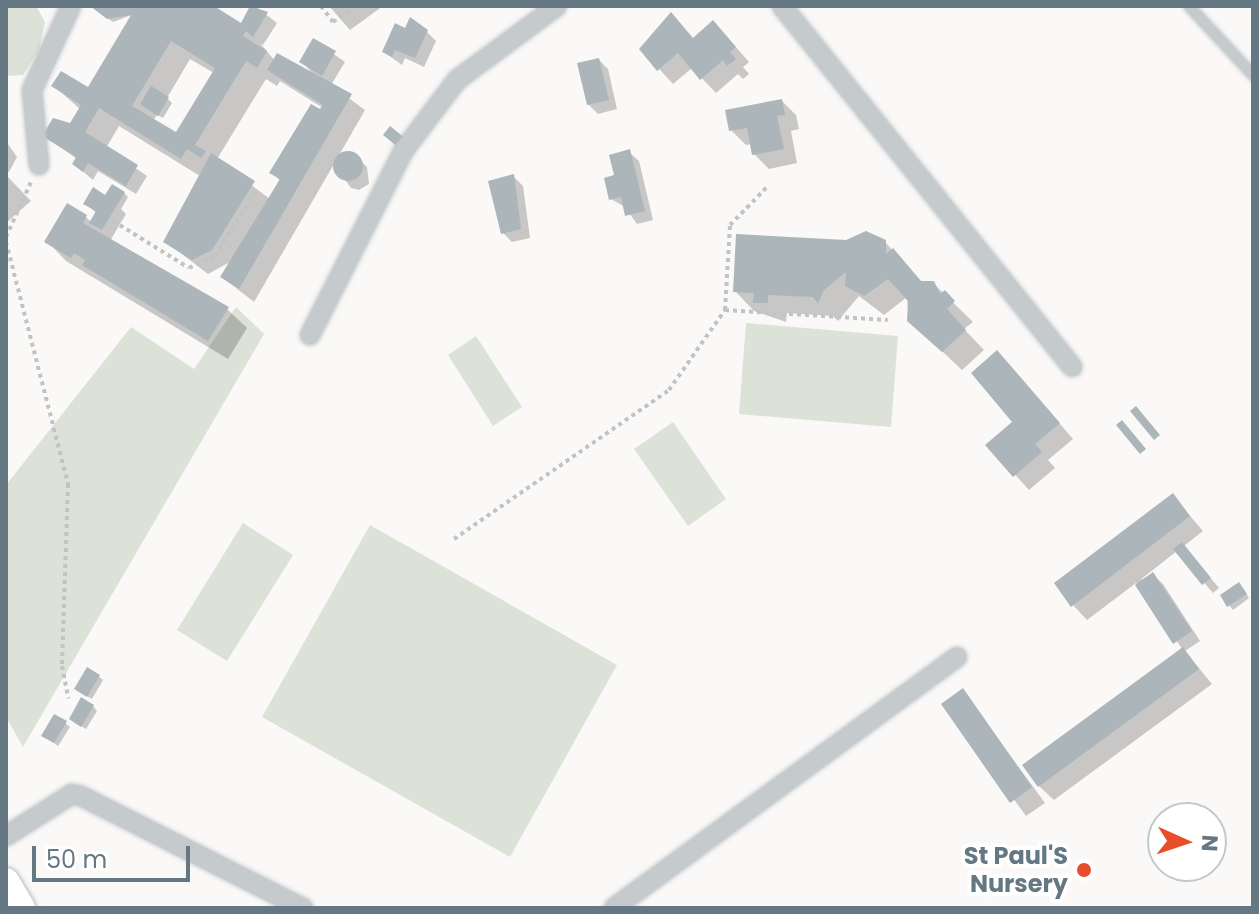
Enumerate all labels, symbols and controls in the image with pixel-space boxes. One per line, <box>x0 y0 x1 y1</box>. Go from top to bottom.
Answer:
north arrow <box>1147 802 1227 882</box>
scale bar <box>36 830 194 880</box>
text: N <box>1194 834 1225 852</box>
place label: St Paul'S Nursery <box>964 842 1068 898</box>
text: 50 m <box>46 843 107 876</box>
marker: St Paul'S Nursery <box>1075 861 1093 879</box>

